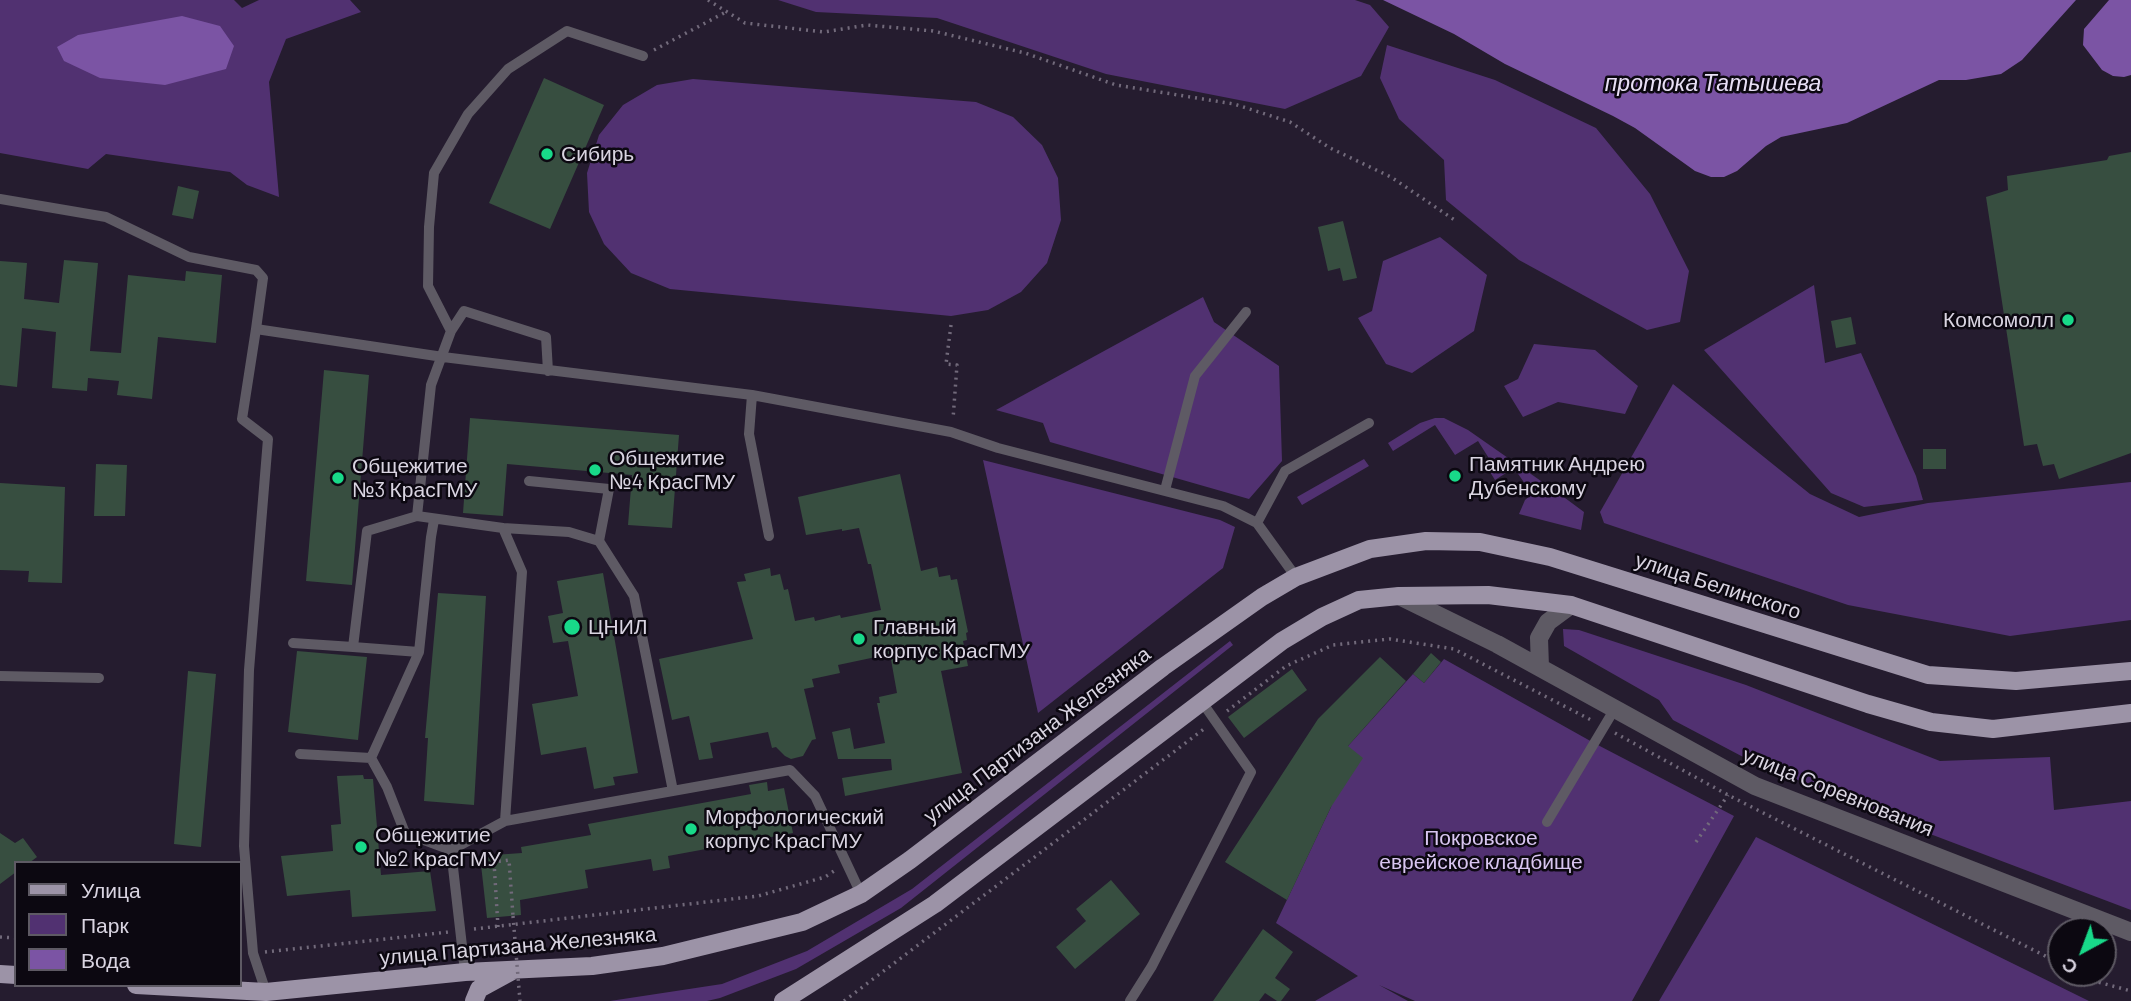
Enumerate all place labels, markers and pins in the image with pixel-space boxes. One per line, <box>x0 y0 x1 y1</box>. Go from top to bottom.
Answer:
place label: Сибирь <box>561 141 634 167</box>
marker: Сибирь <box>539 146 555 162</box>
place label: Комсомолл <box>1943 307 2054 333</box>
marker: Комсомолл <box>2060 312 2076 328</box>
place label: Общежитие №4 КрасГМУ <box>609 445 735 495</box>
place label: Памятник Андрею Дубенскому <box>1469 451 1645 501</box>
place label: Общежитие №3 КрасГМУ <box>352 453 477 503</box>
marker: Общежитие №4 КрасГМУ <box>587 462 603 478</box>
marker: Памятник Андрею Дубенскому <box>1447 468 1463 484</box>
marker: Общежитие №3 КрасГМУ <box>330 470 346 486</box>
place label: ЦНИЛ <box>588 614 648 640</box>
place label: Главный корпус КрасГМУ <box>873 614 1030 664</box>
marker: ЦНИЛ <box>562 617 582 637</box>
marker: Главный корпус КрасГМУ <box>851 631 867 647</box>
place label: Морфологический корпус КрасГМУ <box>705 804 884 854</box>
marker: Морфологический корпус КрасГМУ <box>683 821 699 837</box>
place label: Общежитие №2 КрасГМУ <box>375 822 501 872</box>
marker: Общежитие №2 КрасГМУ <box>353 839 369 855</box>

